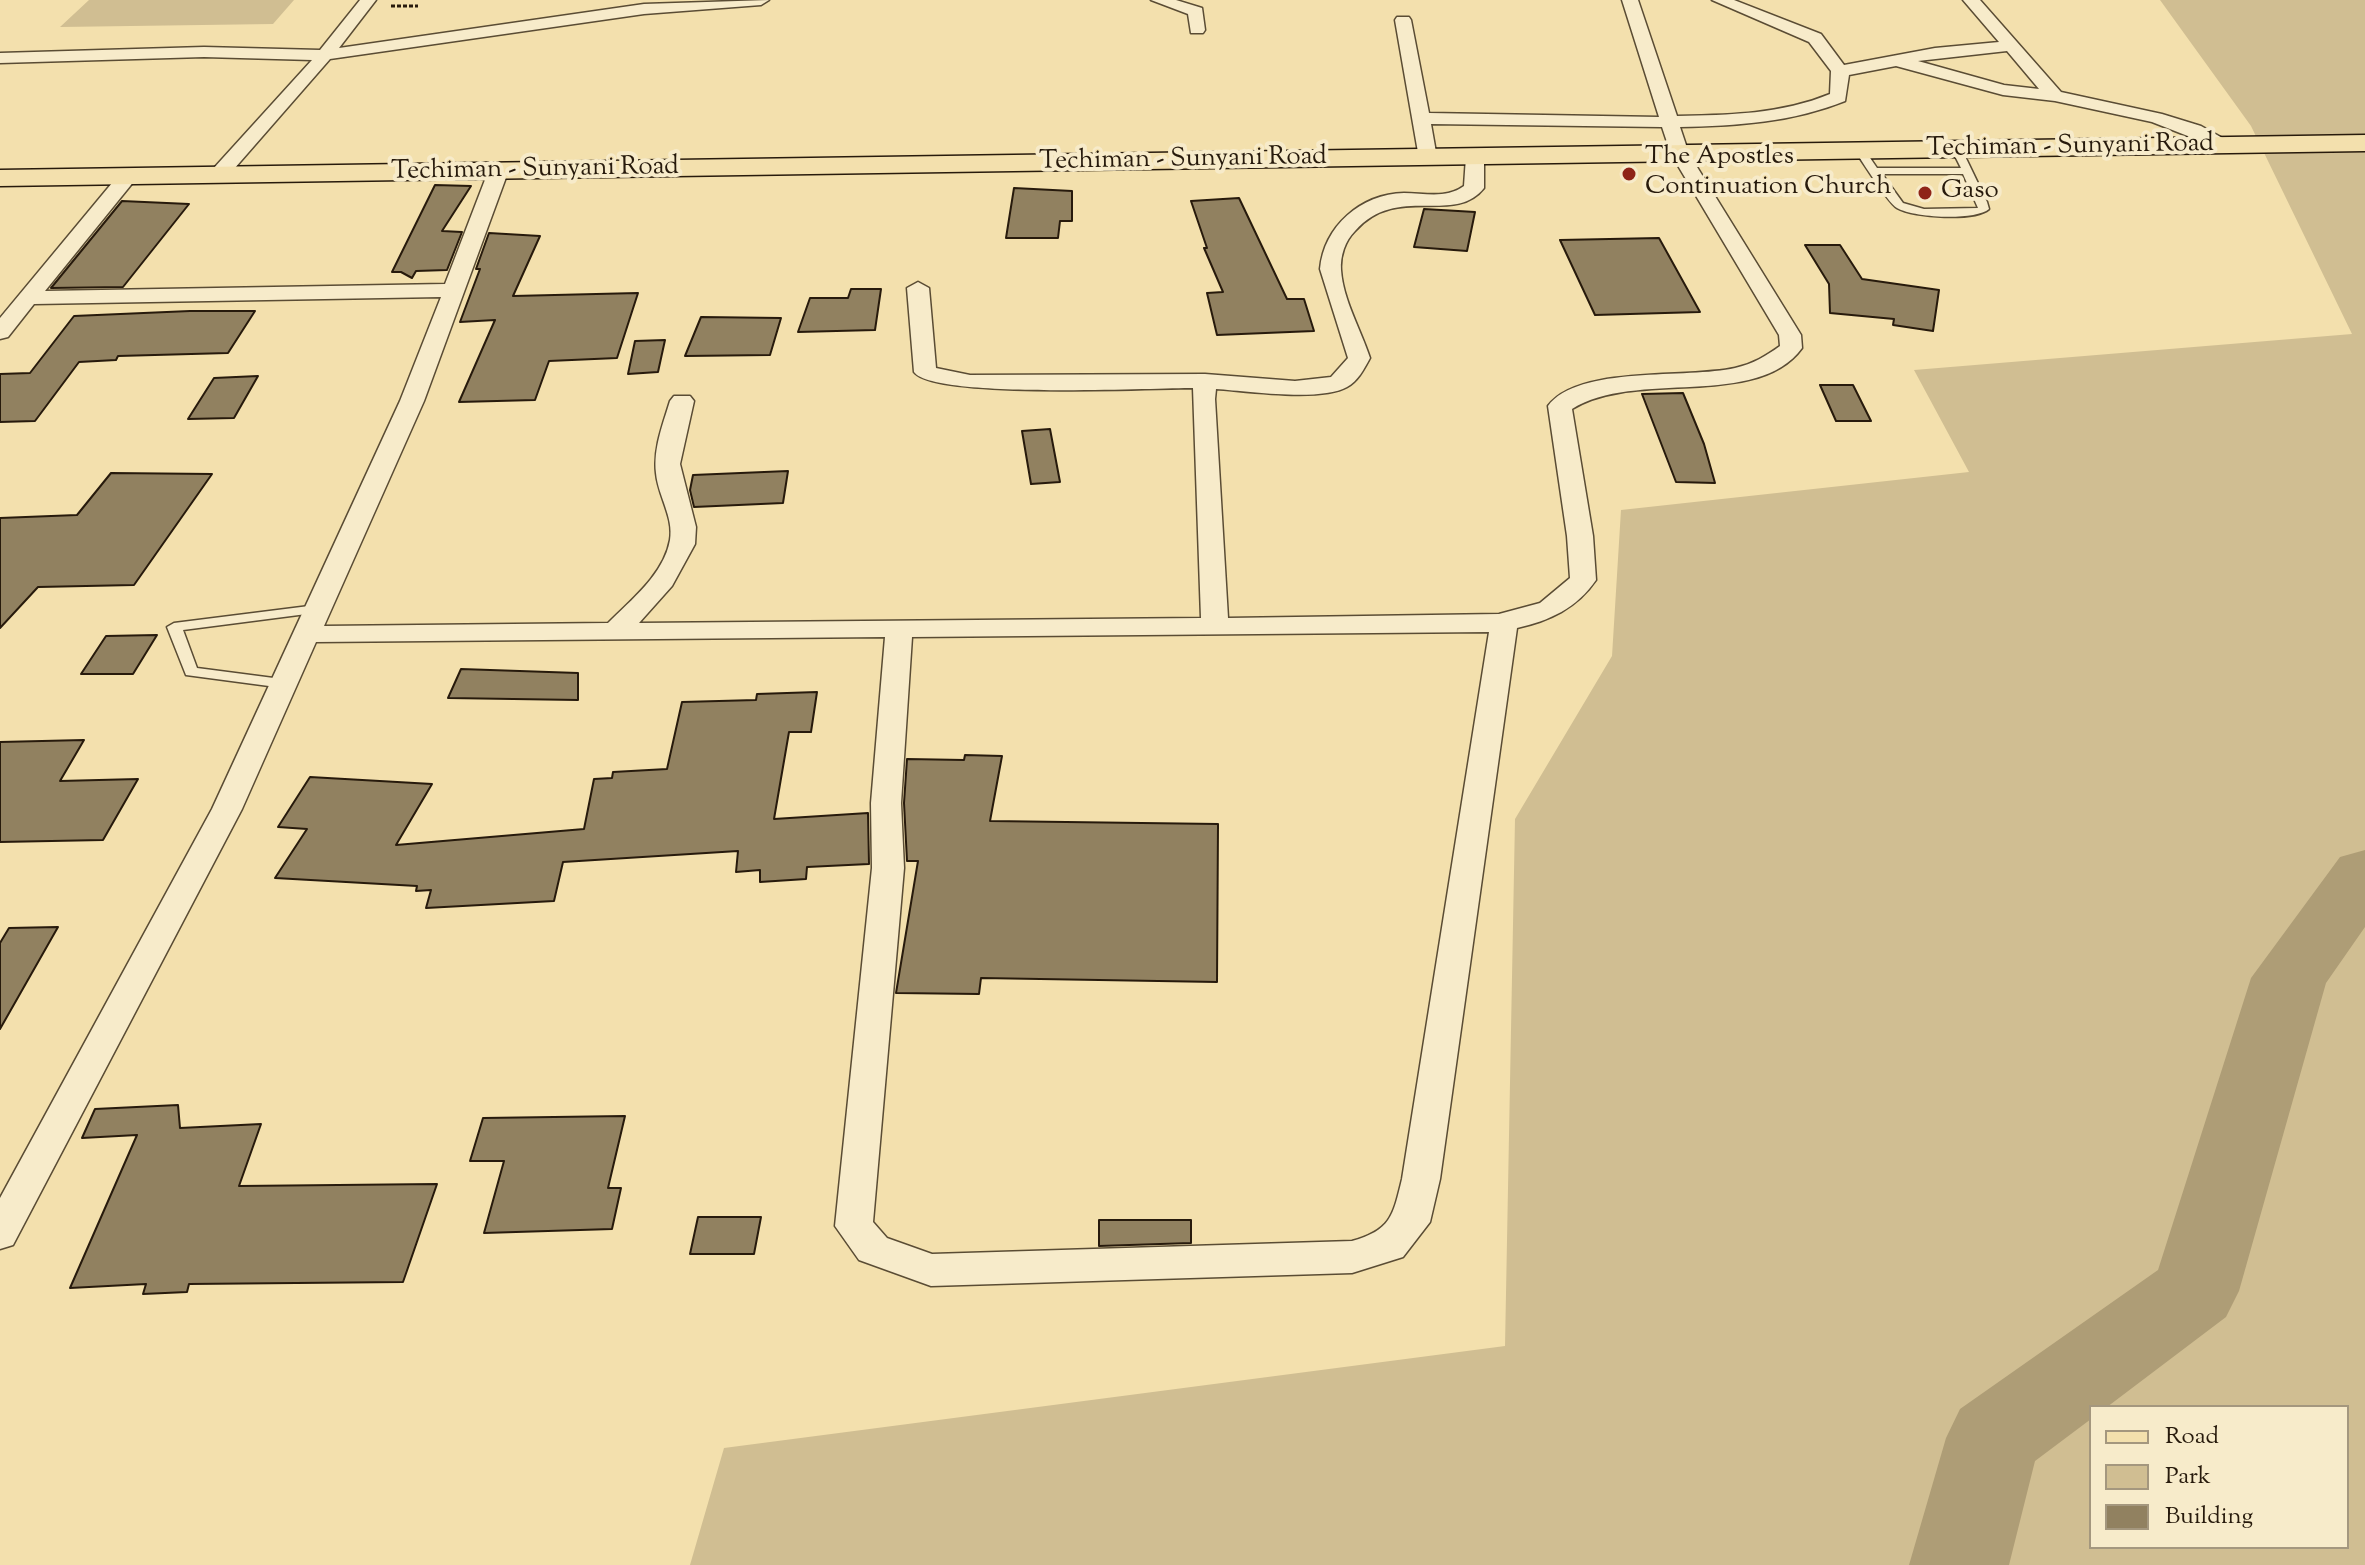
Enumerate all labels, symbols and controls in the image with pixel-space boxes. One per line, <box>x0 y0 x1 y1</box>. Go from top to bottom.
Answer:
street label: Techiman - Sunyani Road <box>1926 130 2214 166</box>
street label: Techiman - Sunyani Road <box>1039 143 1327 179</box>
place label: The Apostles Continuation Church <box>1645 143 1892 204</box>
street label: Techiman - Sunyani Road <box>391 153 679 189</box>
marker: The Apostles Continuation Church <box>1620 165 1638 183</box>
place label: Gaso <box>1941 177 1999 209</box>
marker: Gaso <box>1916 184 1934 202</box>
legend <box>2089 1405 2349 1549</box>
text: Road <box>2165 1420 2219 1454</box>
text: Park <box>2165 1460 2211 1494</box>
text: Building <box>2165 1500 2253 1534</box>

